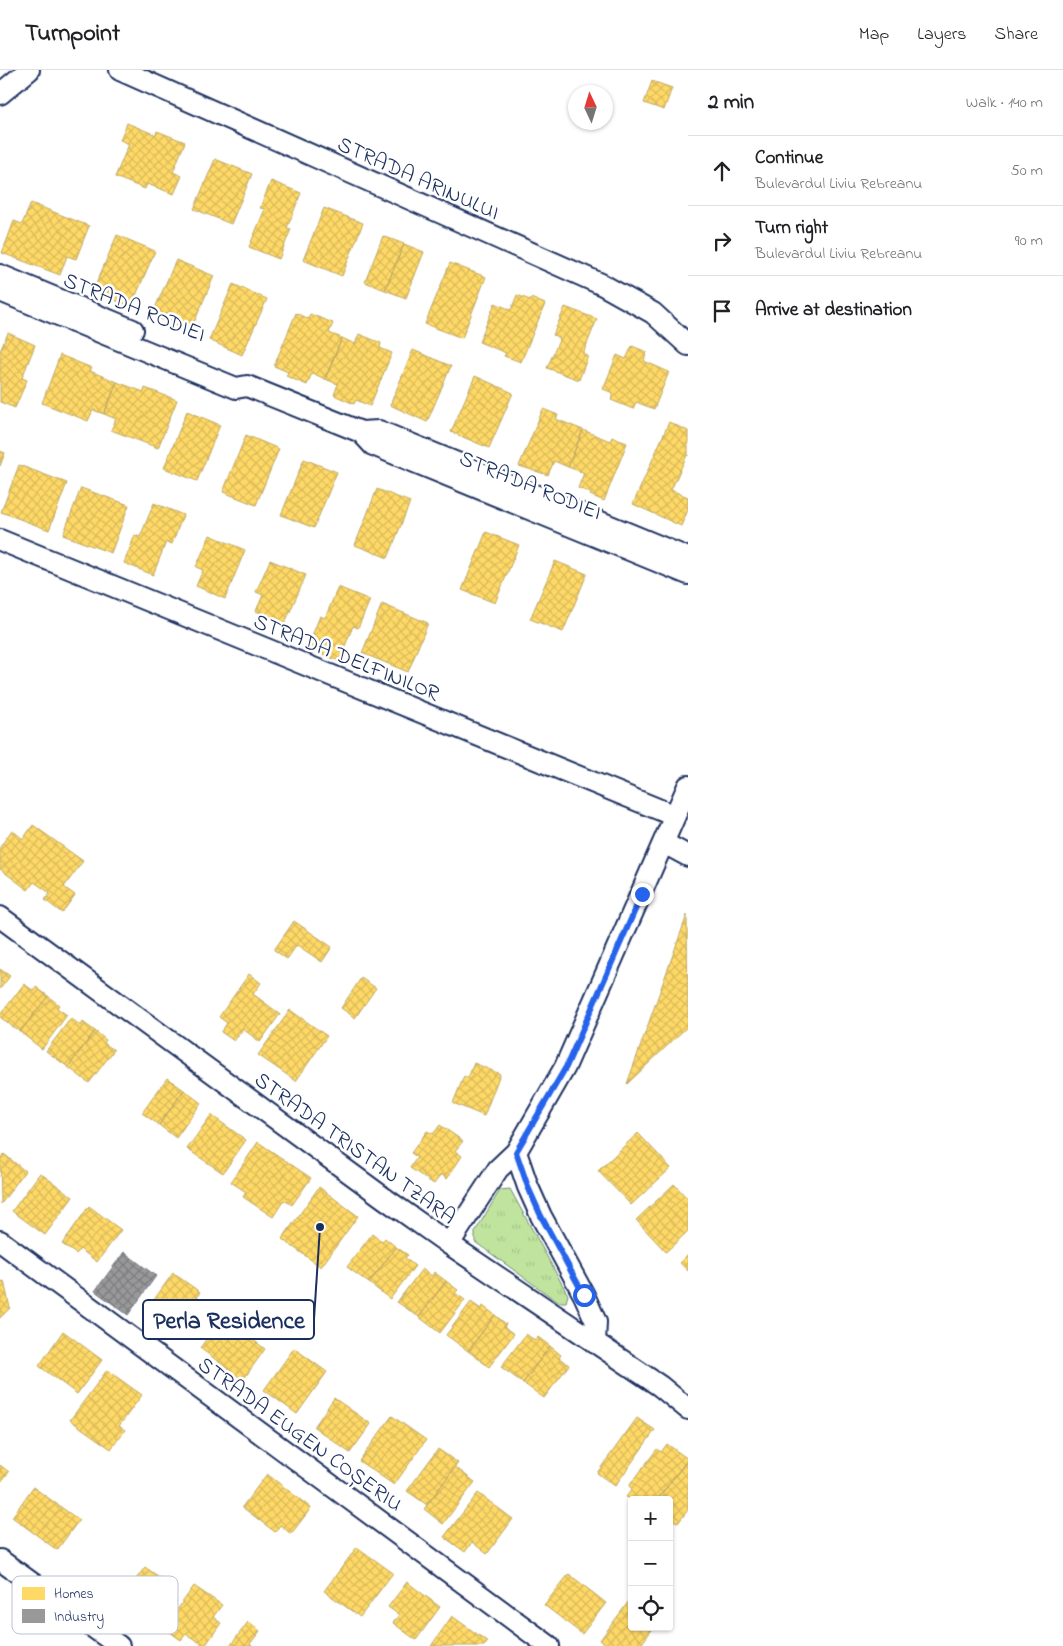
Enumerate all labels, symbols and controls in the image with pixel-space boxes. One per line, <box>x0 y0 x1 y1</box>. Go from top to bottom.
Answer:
text: Turnpoint <box>25 17 120 52</box>
text: Map <box>859 22 889 48</box>
text: Layers <box>917 22 967 48</box>
text: Share <box>995 22 1038 48</box>
north arrow <box>568 85 613 130</box>
text: 2 min <box>708 88 754 118</box>
text: Walk · 140 m <box>966 91 1043 115</box>
street label: STRADA ARINULUI <box>332 130 504 230</box>
text: Continue <box>755 145 823 172</box>
icon: ahead <box>708 157 736 185</box>
text: 50 m <box>1011 159 1043 183</box>
text: Bulevardul Liviu Rebreanu <box>755 172 922 196</box>
text: Turn right <box>755 215 828 242</box>
icon: right <box>708 227 736 255</box>
text: 90 m <box>1015 229 1043 253</box>
text: Bulevardul Liviu Rebreanu <box>755 242 922 266</box>
street label: STRADA RODIEI <box>58 266 210 352</box>
icon: arrive <box>708 297 736 325</box>
text: Arrive at destination <box>755 297 912 324</box>
street label: STRADA RODIEI <box>454 444 606 530</box>
street label: STRADA DELFINILOR <box>248 607 445 711</box>
route end <box>631 883 654 906</box>
street label: STRADA TRISTAN TZARA <box>247 1065 462 1234</box>
route start <box>573 1284 596 1307</box>
callout: Perla Residence <box>143 1300 314 1339</box>
text: Perla Residence <box>153 1305 306 1340</box>
street label: STRADA EUGEN COȘERIU <box>190 1350 409 1521</box>
map controls <box>628 1496 673 1631</box>
button: + <box>628 1496 673 1541</box>
button: − <box>628 1541 673 1586</box>
legend <box>12 1576 178 1634</box>
text: Homes <box>54 1584 94 1605</box>
button: locate <box>628 1586 673 1631</box>
text: Industry <box>54 1607 104 1629</box>

